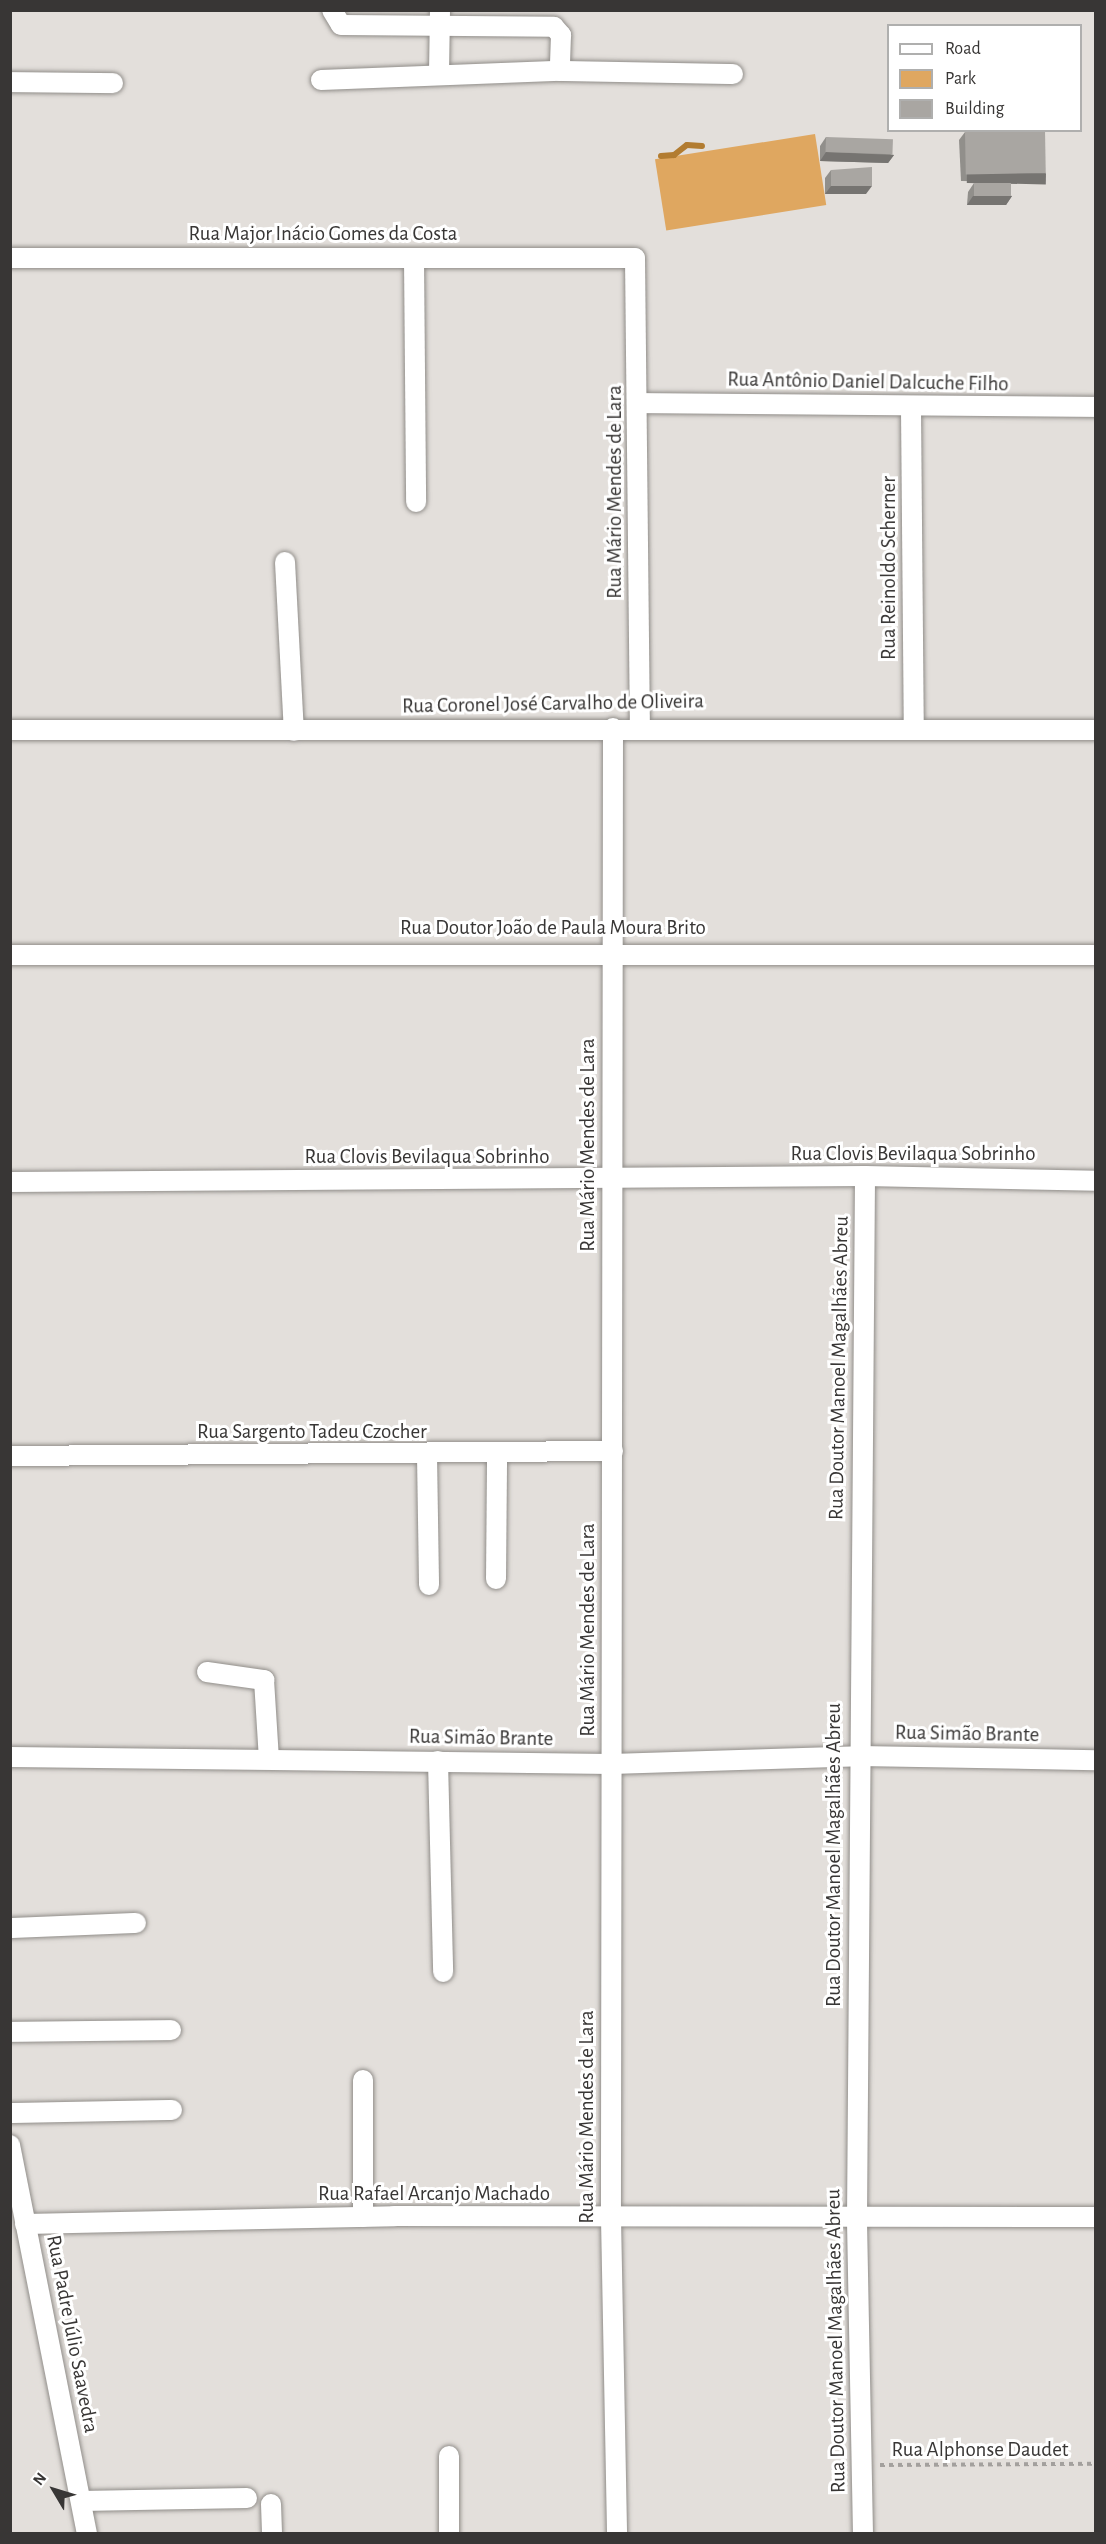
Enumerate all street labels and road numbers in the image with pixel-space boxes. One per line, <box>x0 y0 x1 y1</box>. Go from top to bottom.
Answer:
street label: Rua Major Inácio Gomes da Costa <box>189 221 457 247</box>
street label: Rua Antônio Daniel Dalcuche Filho <box>727 367 1009 397</box>
street label: Rua Mário Mendes de Lara <box>602 385 628 599</box>
street label: Rua Reinoldo Scherner <box>876 476 902 660</box>
street label: Rua Coronel José Carvalho de Oliveira <box>402 689 704 719</box>
street label: Rua Doutor João de Paula Moura Brito <box>400 915 706 941</box>
street label: Rua Mário Mendes de Lara <box>575 1038 601 1252</box>
street label: Rua Clovis Bevilaqua Sobrinho <box>791 1141 1035 1167</box>
street label: Rua Clovis Bevilaqua Sobrinho <box>305 1144 549 1170</box>
street label: Rua Doutor Manoel Magalhães Abreu <box>824 1216 854 1520</box>
street label: Rua Sargento Tadeu Czocher <box>197 1419 427 1445</box>
street label: Rua Mário Mendes de Lara <box>575 1523 601 1737</box>
street label: Rua Doutor Manoel Magalhães Abreu <box>821 1703 847 2007</box>
street label: Rua Simão Brante <box>895 1720 1039 1748</box>
street label: Rua Simão Brante <box>409 1724 553 1752</box>
street label: Rua Mário Mendes de Lara <box>574 2010 600 2224</box>
street label: Rua Rafael Arcanjo Machado <box>318 2181 550 2207</box>
street label: Rua Doutor Manoel Magalhães Abreu <box>821 2189 851 2493</box>
street label: Rua Padre Júlio Saavedra <box>40 2233 104 2435</box>
street label: Rua Alphonse Daudet <box>891 2437 1069 2463</box>

